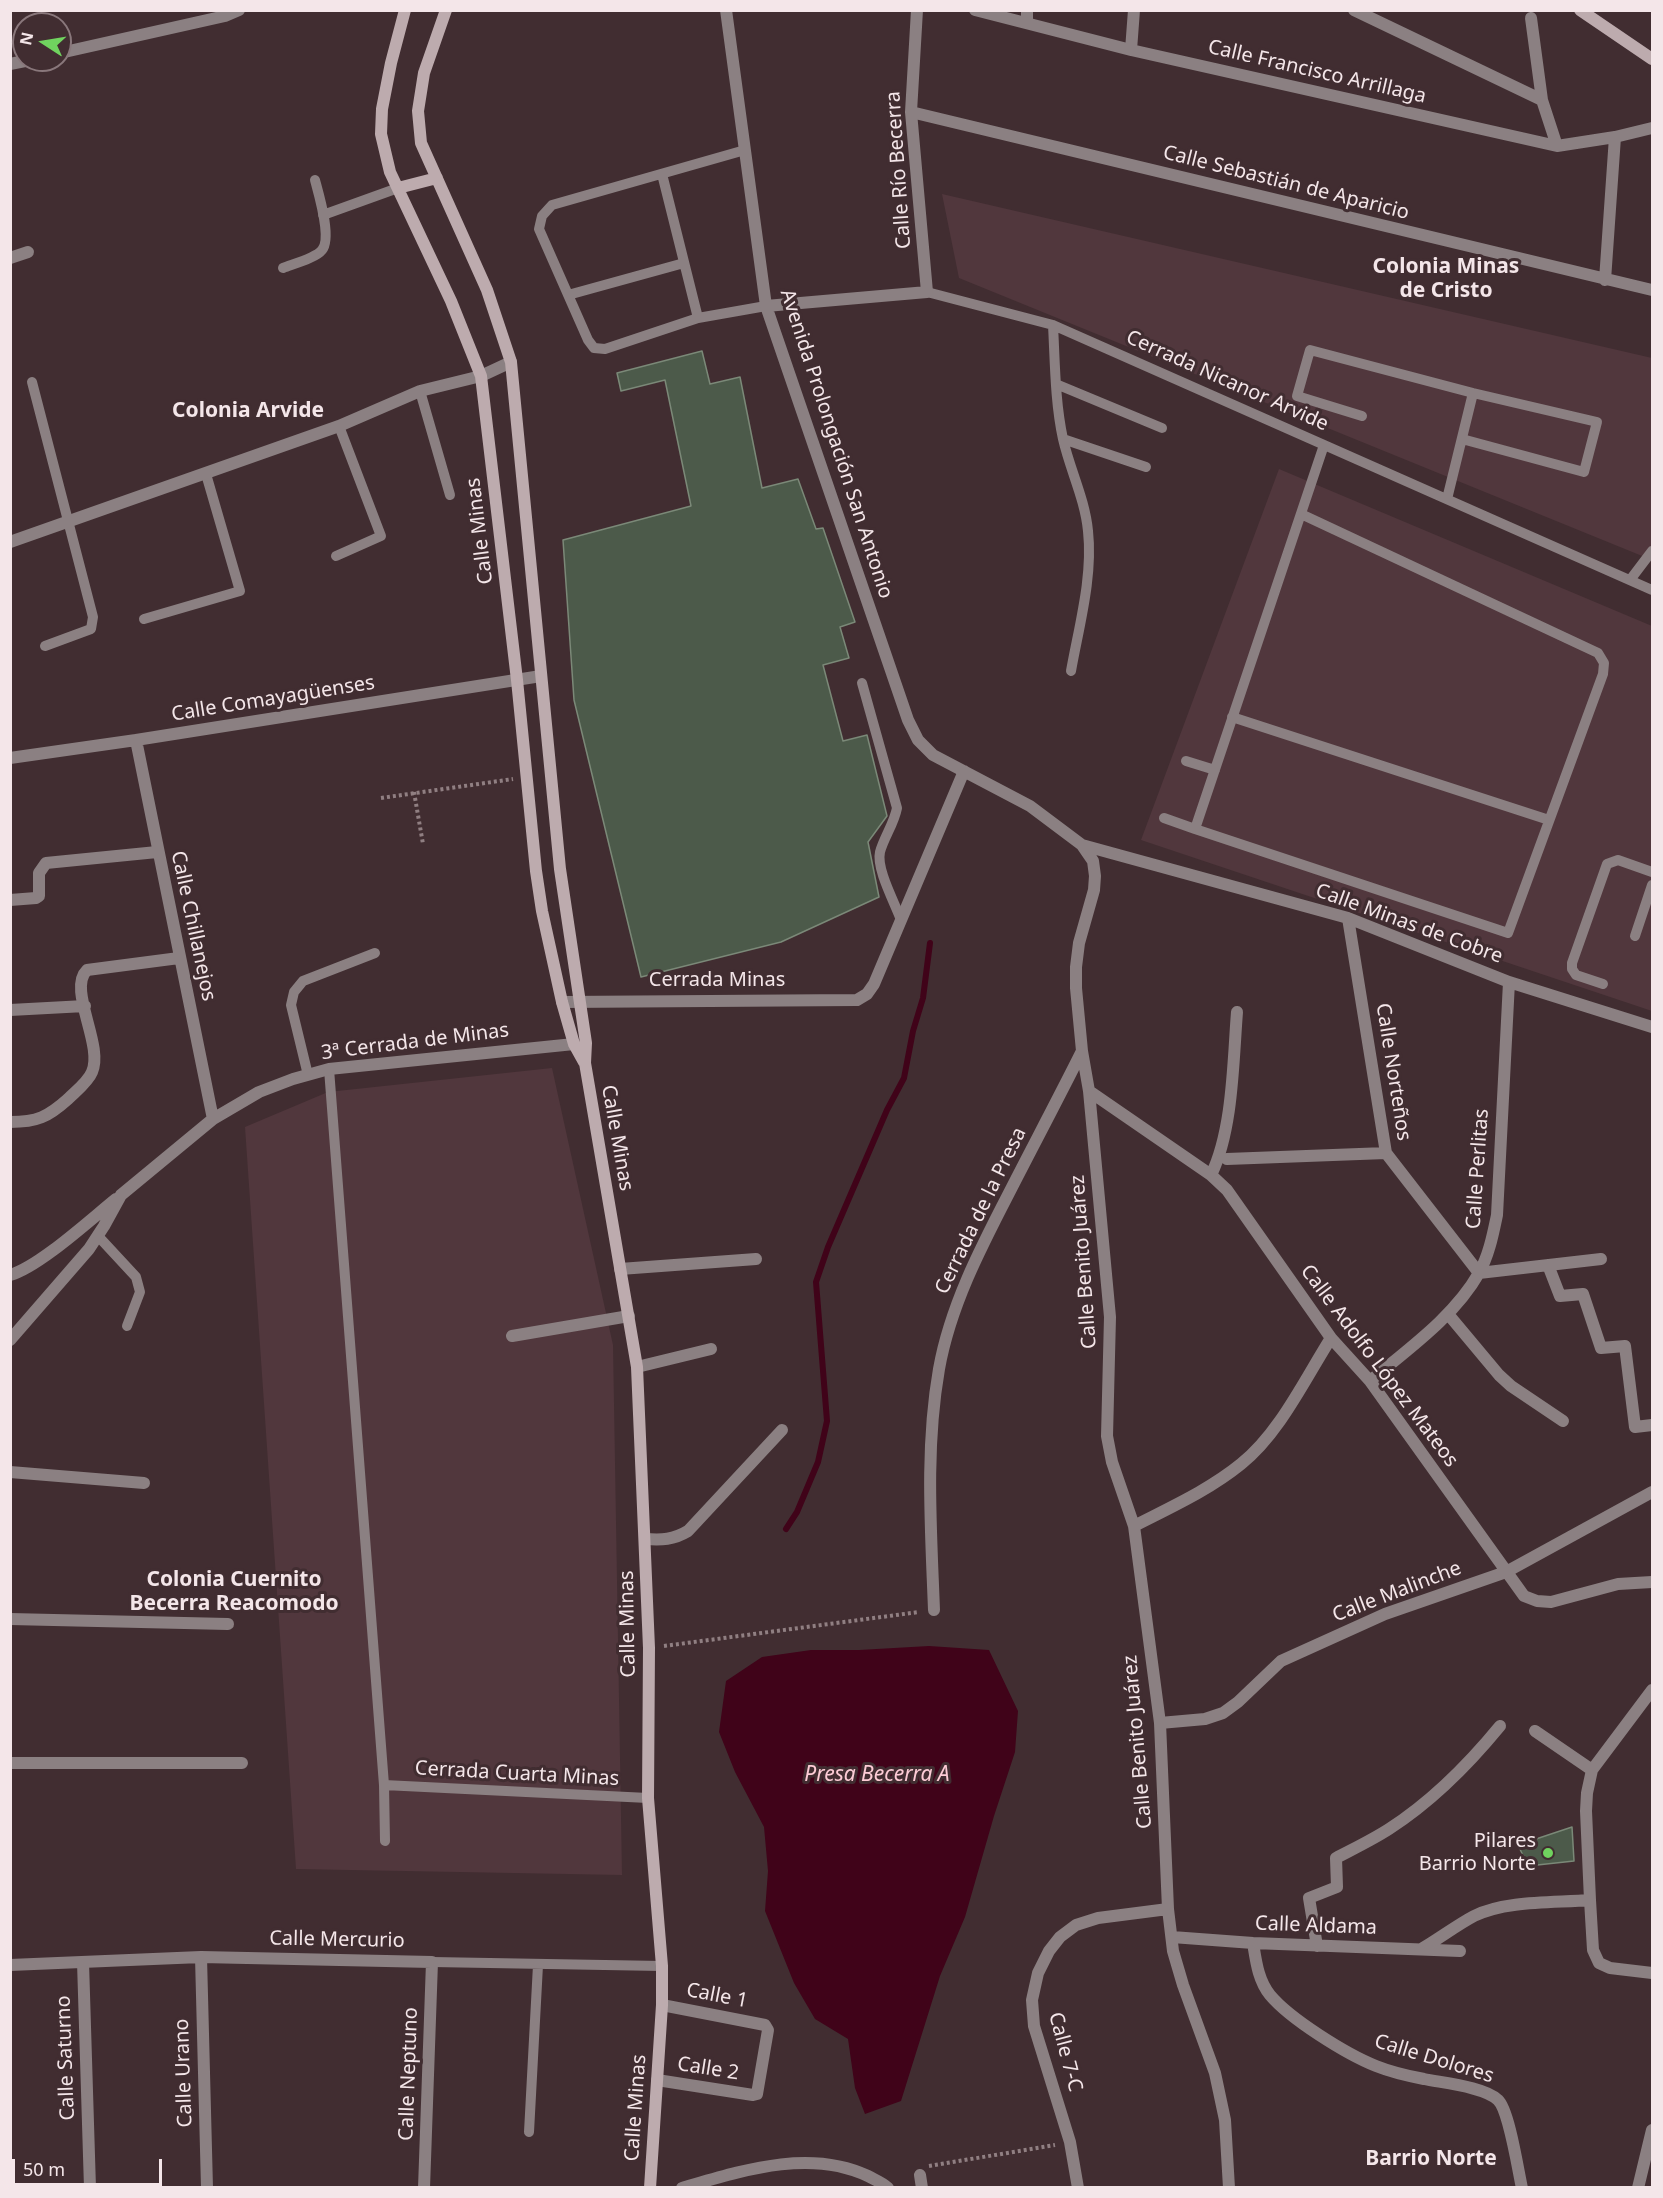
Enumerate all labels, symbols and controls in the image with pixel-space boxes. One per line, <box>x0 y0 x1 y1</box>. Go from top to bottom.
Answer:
north arrow <box>12 12 72 72</box>
text: N <box>14 30 38 47</box>
street label: Calle Francisco Arrillaga <box>1206 35 1428 109</box>
street label: Calle Río Becerra <box>882 90 916 250</box>
street label: Calle Sebastián de Aparicio <box>1161 141 1411 225</box>
district label: Colonia Minas de Cristo <box>1373 254 1519 304</box>
street label: Avenida Prolongación San Antonio <box>775 286 897 602</box>
street label: Cerrada Nicanor Arvide <box>1122 325 1332 437</box>
district label: Colonia Arvide <box>172 398 324 424</box>
street label: Calle Minas <box>462 476 498 586</box>
street label: Calle Comayagüenses <box>170 671 376 727</box>
street label: Calle Chillanejos <box>165 849 221 1003</box>
street label: Calle Minas de Cobre <box>1312 879 1506 969</box>
street label: Cerrada Minas <box>649 968 785 992</box>
street label: Calle Norteños <box>1370 1002 1416 1142</box>
street label: 3ª Cerrada de Minas <box>320 1019 510 1065</box>
street label: Calle Minas <box>596 1083 638 1193</box>
street label: Calle Perlitas <box>1462 1108 1494 1230</box>
street label: Cerrada de la Presa <box>930 1124 1032 1298</box>
street label: Calle Benito Juárez <box>1066 1174 1102 1350</box>
street label: Calle Adolfo López Mateos <box>1295 1260 1463 1472</box>
street label: Calle Malinche <box>1329 1556 1465 1628</box>
district label: Colonia Cuernito Becerra Reacomodo <box>129 1567 339 1617</box>
street label: Calle Minas <box>615 1570 641 1678</box>
street label: Calle Benito Juárez <box>1118 1654 1158 1830</box>
street label: Cerrada Cuarta Minas <box>414 1757 620 1791</box>
water label: Presa Becerra A <box>804 1762 950 1788</box>
place label: Pilares Barrio Norte <box>1419 1829 1536 1876</box>
marker: Pilares Barrio Norte <box>1541 1846 1555 1860</box>
street label: Calle Aldama <box>1255 1912 1377 1940</box>
street label: Calle Mercurio <box>269 1927 405 1953</box>
street label: Calle 1 <box>684 1978 750 2014</box>
street label: Calle Saturno <box>52 1995 80 2121</box>
street label: Calle Neptuno <box>395 2007 423 2141</box>
street label: Calle 7-C <box>1043 2010 1087 2094</box>
street label: Calle Urano <box>170 2018 198 2128</box>
street label: Calle Dolores <box>1372 2029 1496 2089</box>
street label: Calle 2 <box>675 2052 741 2086</box>
street label: Calle Minas <box>620 2054 652 2162</box>
district label: Barrio Norte <box>1365 2146 1497 2172</box>
scale bar <box>15 2147 165 2185</box>
text: 50 m <box>23 2157 65 2181</box>

